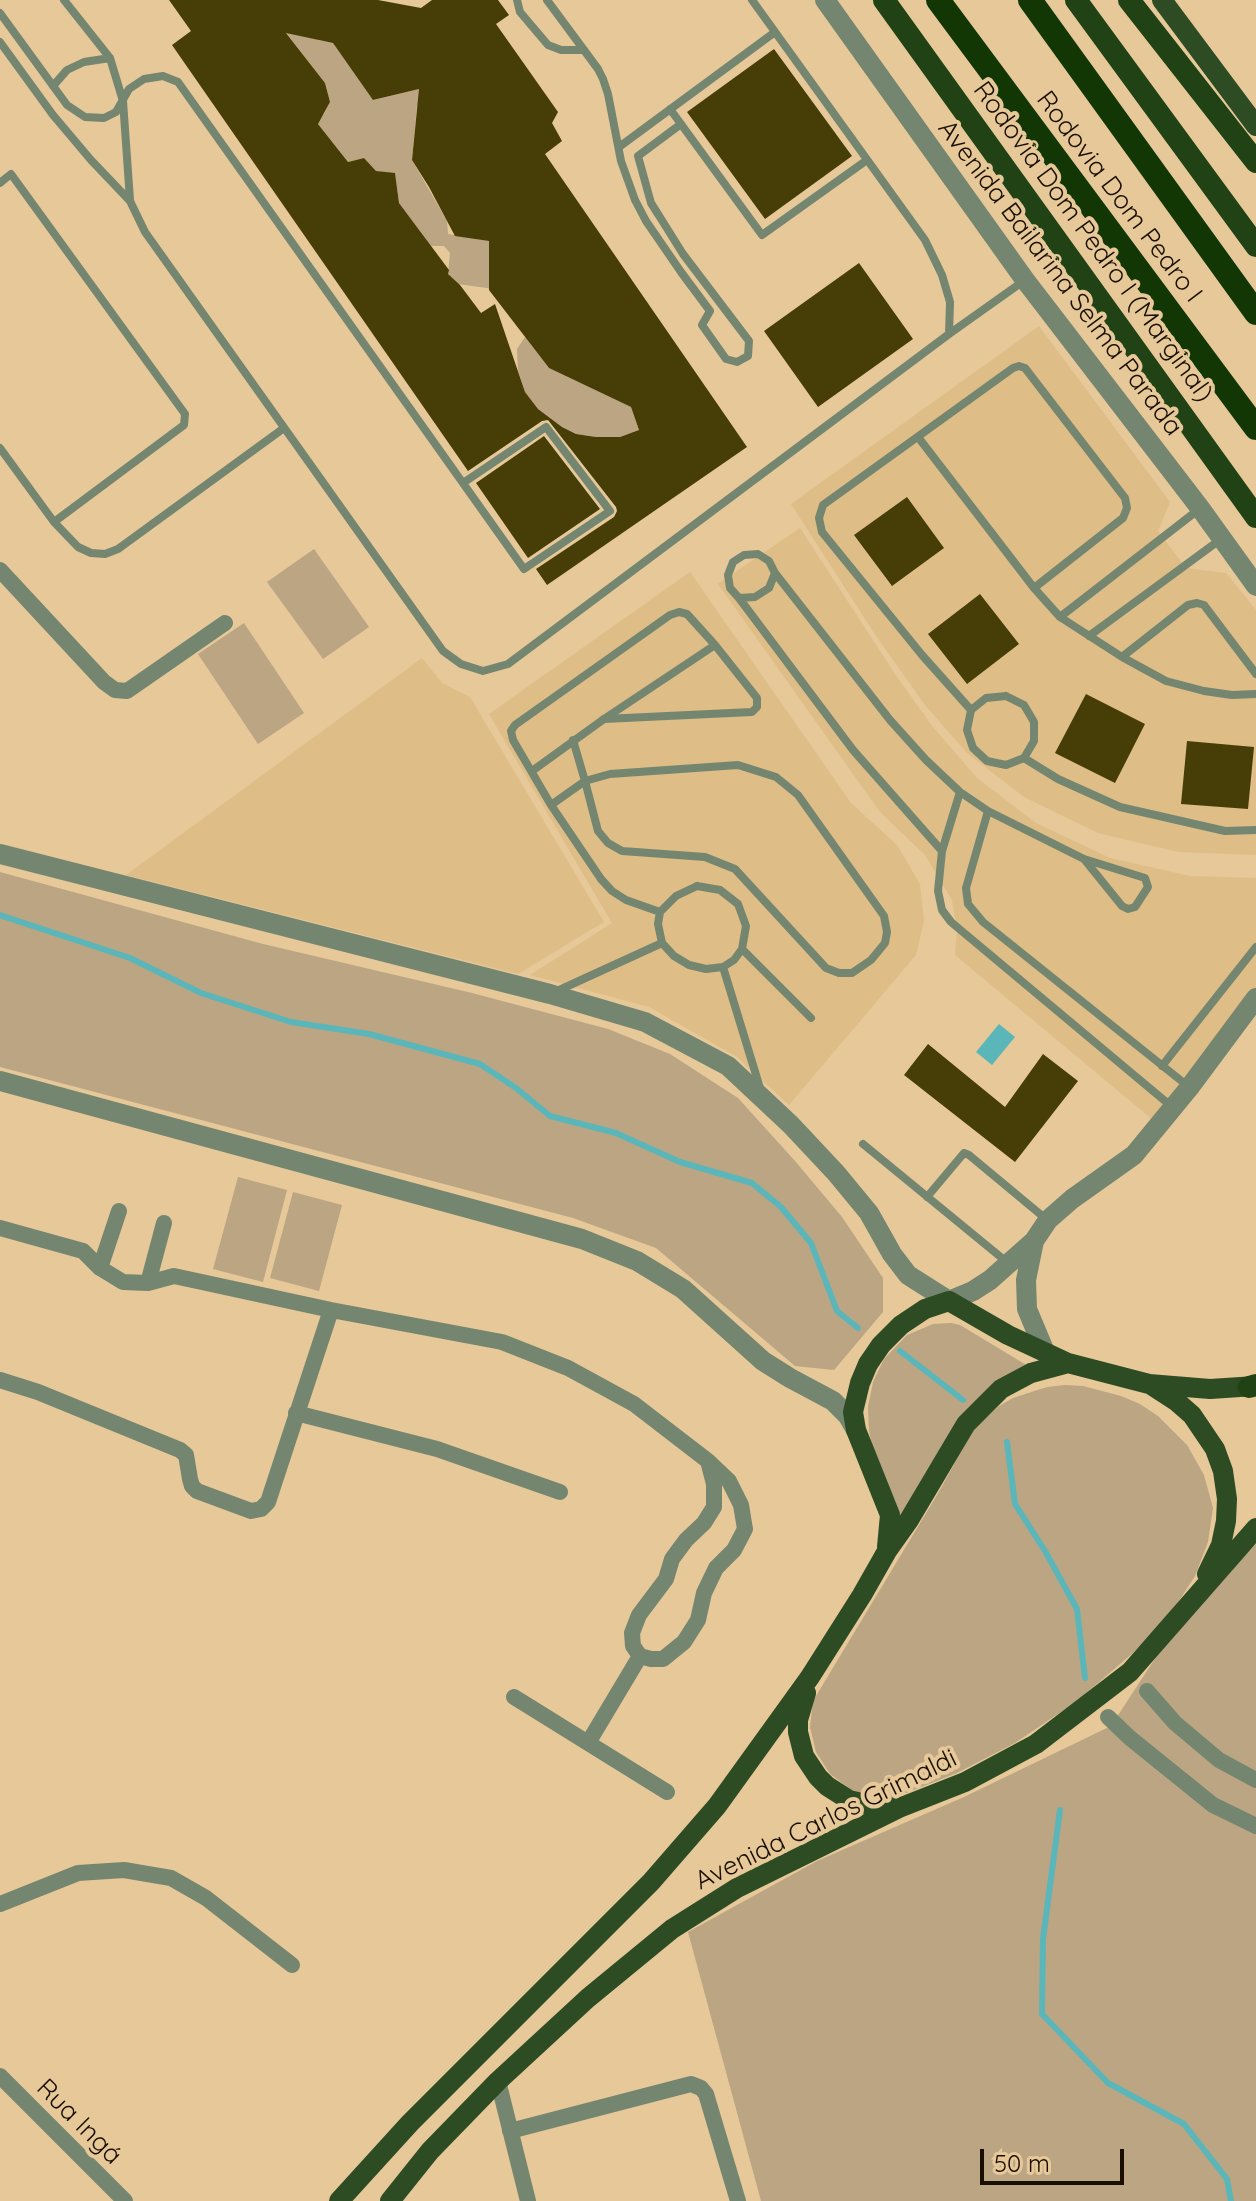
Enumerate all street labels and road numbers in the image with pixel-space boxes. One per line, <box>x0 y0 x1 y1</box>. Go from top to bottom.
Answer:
street label: Rodovia Dom Pedro I (Marginal) <box>966 76 1220 408</box>
street label: Rodovia Dom Pedro I <box>1029 85 1209 309</box>
street label: Avenida Bailarina Selma Parada <box>931 114 1189 442</box>
street label: Avenida Carlos Grimaldi <box>690 1743 962 1897</box>
street label: Rua Ingá <box>30 2073 128 2171</box>

